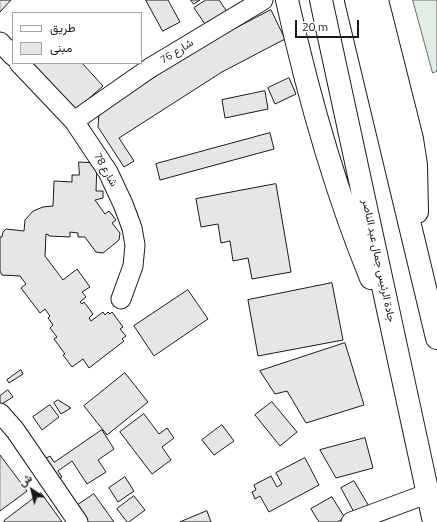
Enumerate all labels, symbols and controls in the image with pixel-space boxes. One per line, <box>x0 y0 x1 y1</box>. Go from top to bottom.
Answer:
legend <box>12 12 142 64</box>
scale bar <box>297 12 361 38</box>
text: 20 m <box>302 17 328 36</box>
text: طريق <box>50 18 75 37</box>
street label: شارع 76 <box>158 37 196 67</box>
text: مبنى <box>50 38 72 57</box>
street label: شارع 78 <box>90 151 120 189</box>
street label: جادة الرئيس جمال عبد الناصر <box>359 198 397 324</box>
north arrow <box>12 470 52 510</box>
text: ش <box>15 470 35 491</box>

